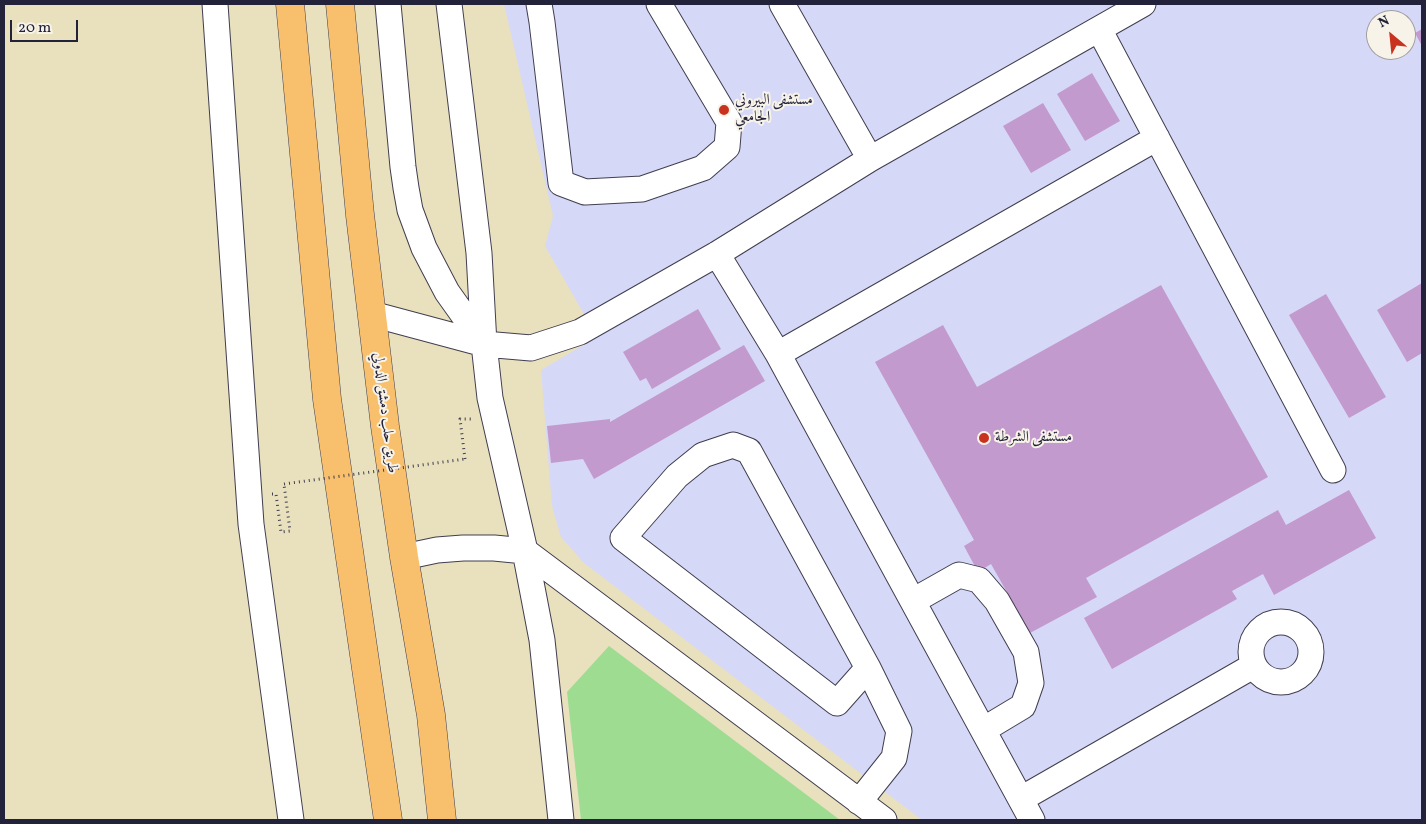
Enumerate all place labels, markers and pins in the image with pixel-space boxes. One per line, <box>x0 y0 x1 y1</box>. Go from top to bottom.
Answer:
place label: مستشفى البيروني الجامعي <box>735 92 813 127</box>
marker: مستشفى البيروني الجامعي <box>717 103 731 117</box>
place label: مستشفى الشرطة <box>995 429 1072 447</box>
marker: مستشفى الشرطة <box>977 431 991 445</box>

